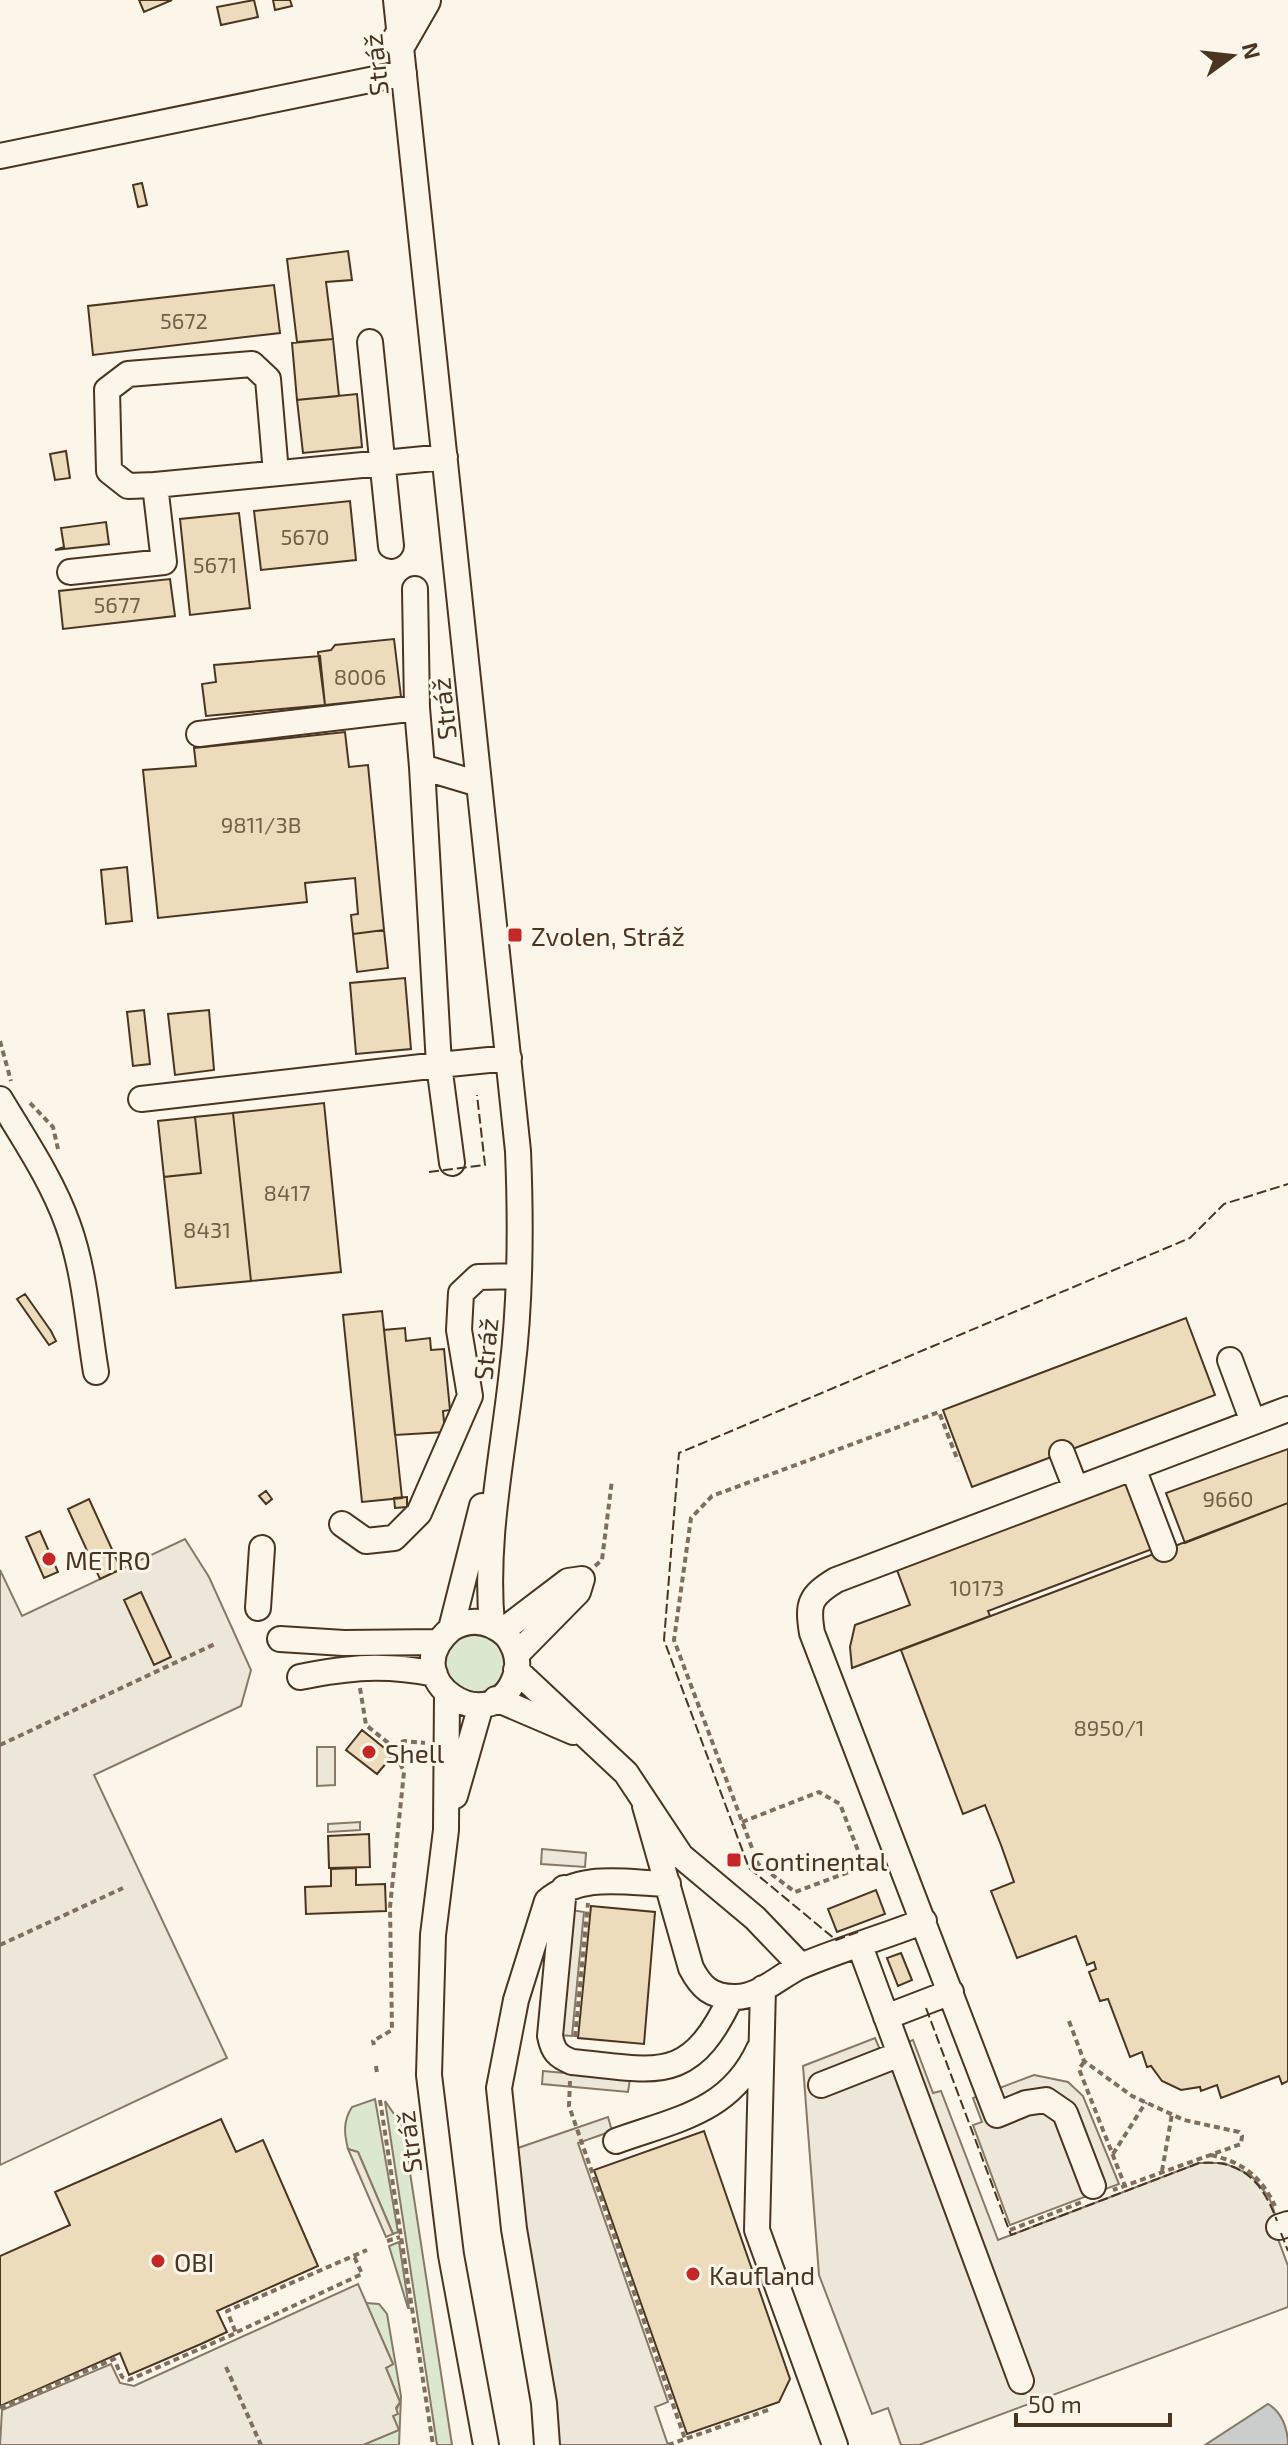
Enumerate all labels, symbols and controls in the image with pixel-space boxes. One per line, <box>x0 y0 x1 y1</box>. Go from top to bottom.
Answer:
north arrow <box>1192 16 1272 96</box>
street label: Stráž <box>356 32 394 98</box>
text: N <box>1238 40 1267 62</box>
house number: 5672 <box>160 307 208 333</box>
house number: 5670 <box>281 523 329 549</box>
house number: 5671 <box>193 551 237 577</box>
house number: 5677 <box>94 591 140 617</box>
house number: 8006 <box>334 663 386 689</box>
street label: Stráž <box>424 676 462 742</box>
house number: 9811/3B <box>221 811 301 837</box>
place label: Zvolen, Stráž <box>531 920 685 951</box>
marker: Zvolen, Stráž <box>506 926 524 944</box>
house number: 8417 <box>264 1179 310 1205</box>
house number: 8431 <box>183 1216 231 1242</box>
street label: Stráž <box>466 1316 504 1382</box>
house number: 9660 <box>1202 1485 1254 1511</box>
place label: METRO <box>65 1544 151 1575</box>
marker: METRO <box>40 1550 58 1568</box>
house number: 10173 <box>950 1574 1004 1600</box>
house number: 8950/1 <box>1073 1714 1145 1740</box>
place label: Shell <box>385 1737 444 1768</box>
marker: Shell <box>360 1743 378 1761</box>
place label: Continental <box>750 1845 887 1876</box>
marker: Continental <box>725 1851 743 1869</box>
street label: Stráž <box>389 2109 427 2175</box>
place label: OBI <box>174 2246 214 2277</box>
marker: OBI <box>149 2252 167 2270</box>
place label: Kaufland <box>709 2259 815 2290</box>
marker: Kaufland <box>684 2265 702 2283</box>
scale bar <box>1016 2377 1170 2427</box>
text: 50 m <box>1028 2389 1082 2418</box>

